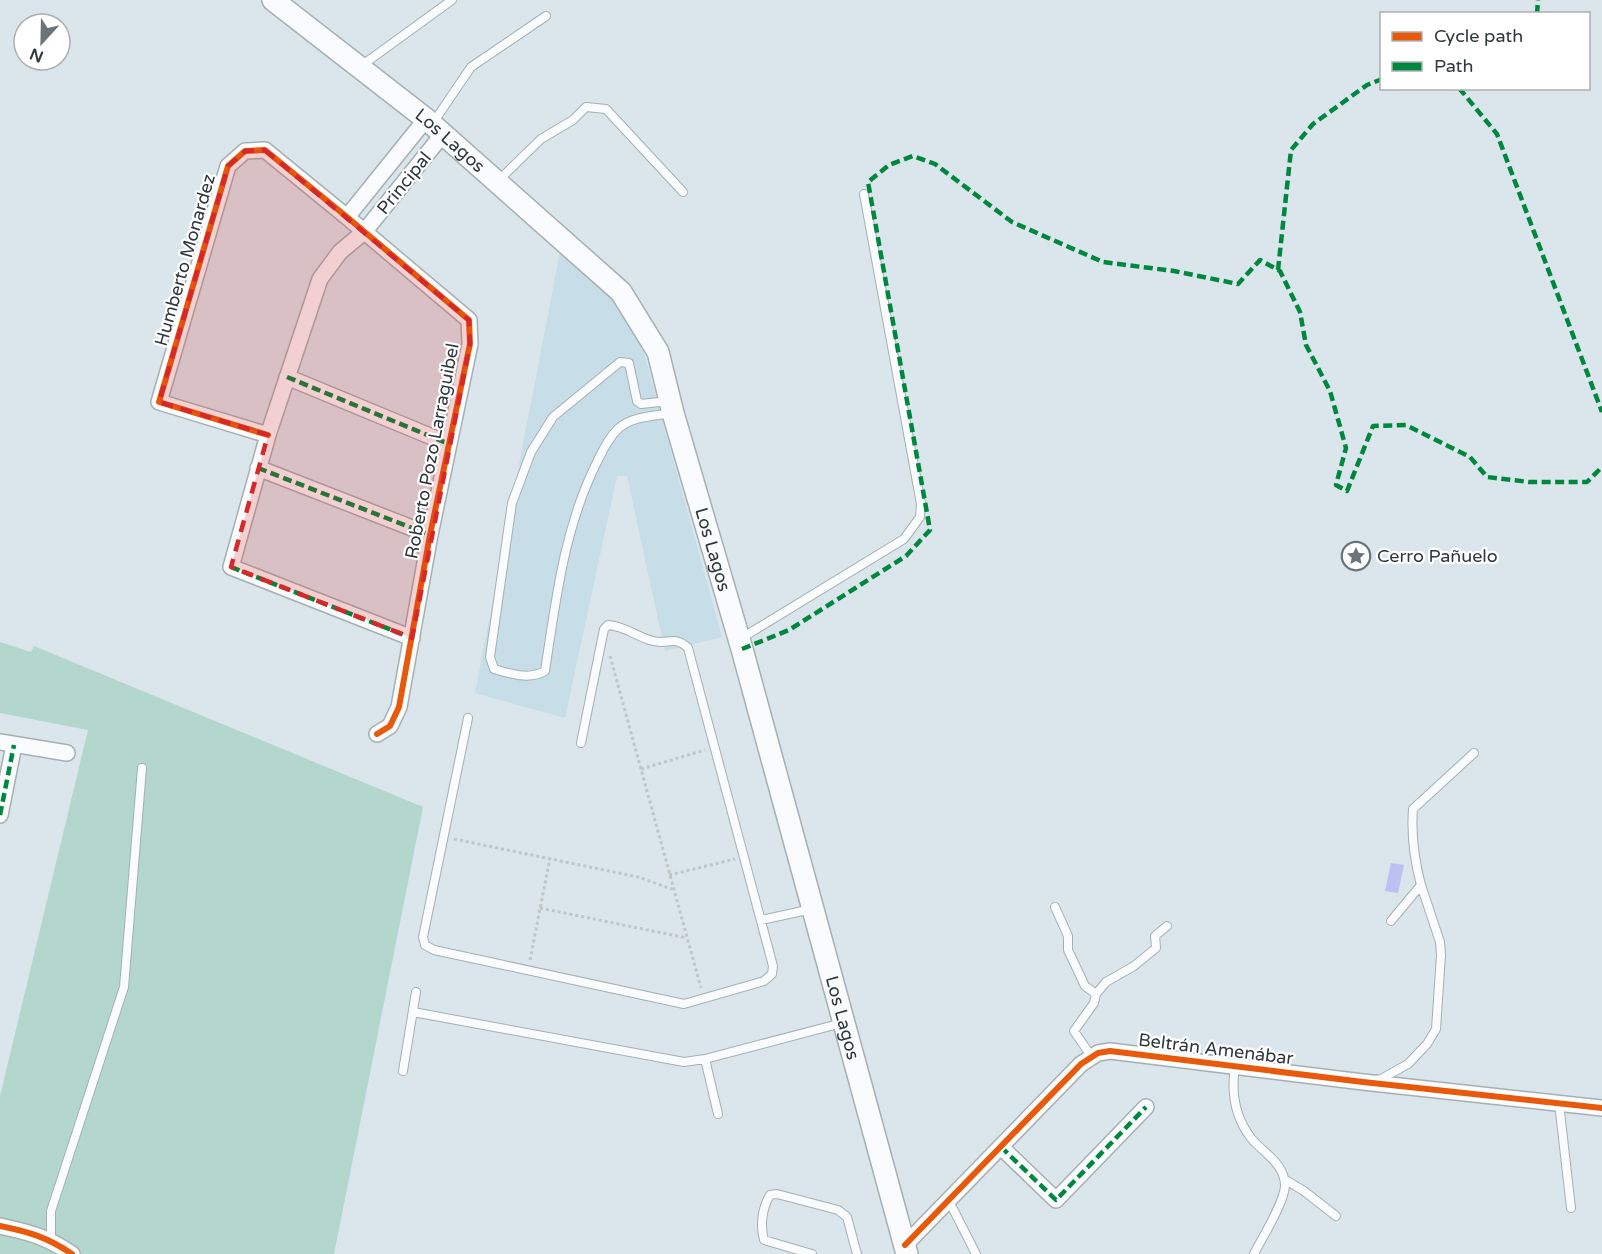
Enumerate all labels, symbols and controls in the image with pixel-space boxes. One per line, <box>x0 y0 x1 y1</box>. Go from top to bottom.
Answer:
north arrow <box>12 12 72 72</box>
legend <box>1380 12 1590 90</box>
text: Cycle path <box>1434 25 1523 47</box>
text: N <box>27 43 46 67</box>
text: Path <box>1434 55 1473 77</box>
street label: Los Lagos <box>411 104 490 177</box>
street label: Principal <box>372 147 436 219</box>
street label: Humberto Monardez <box>150 171 220 349</box>
street label: Roberto Pozo Larraguibel <box>400 341 464 561</box>
street label: Los Lagos <box>690 505 736 594</box>
place icon: Cerro Pañuelo <box>1340 540 1372 572</box>
place label: Cerro Pañuelo <box>1377 545 1498 567</box>
street label: Los Lagos <box>821 973 865 1062</box>
street label: Beltrán Amenábar <box>1137 1029 1295 1069</box>

